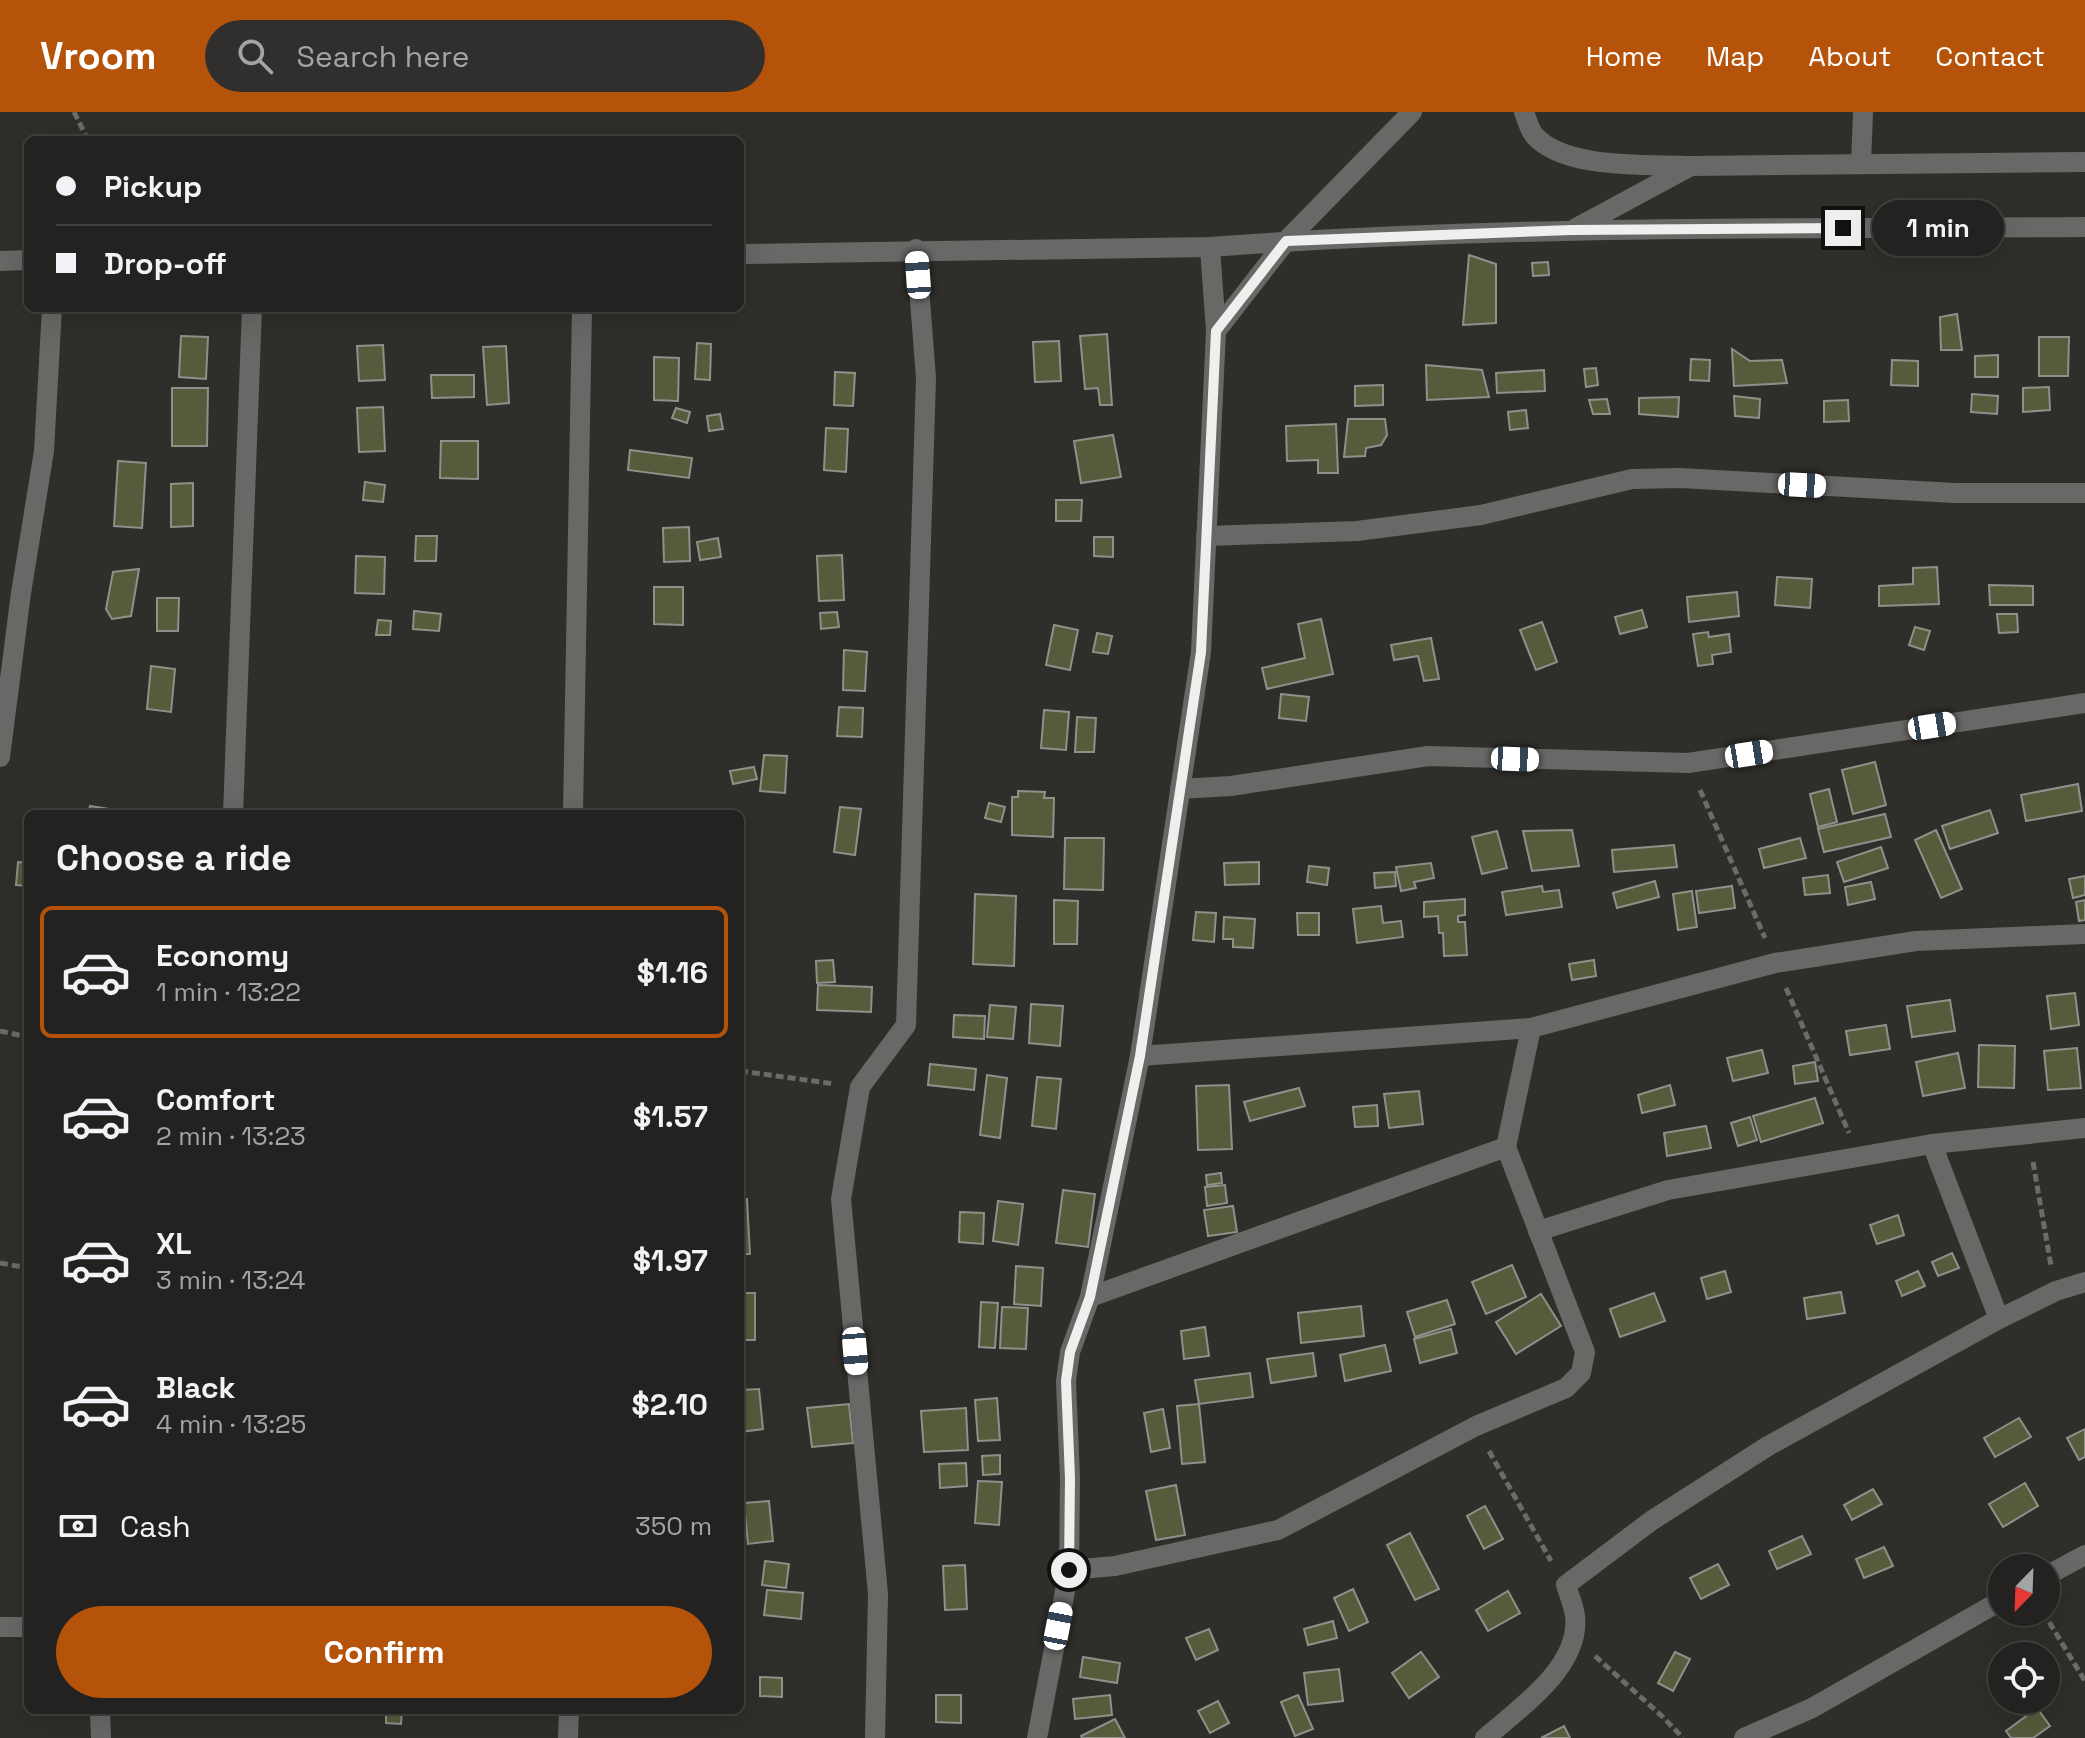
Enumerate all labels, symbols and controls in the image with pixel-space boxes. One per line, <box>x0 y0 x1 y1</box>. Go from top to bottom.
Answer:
search box <box>205 20 765 92</box>
text: Vroom <box>40 32 157 80</box>
icon: search <box>233 34 277 78</box>
text: Search here <box>297 37 469 76</box>
text: Home <box>1586 38 1662 74</box>
text: Map <box>1706 38 1764 74</box>
text: About <box>1808 38 1891 74</box>
text: Contact <box>1935 38 2045 74</box>
text: Pickup <box>104 167 202 206</box>
callout: 1 min <box>1871 200 2003 256</box>
route end <box>1825 210 1861 246</box>
text: 1 min <box>1906 211 1970 245</box>
text: Drop-off <box>104 244 227 283</box>
car <box>904 250 932 300</box>
car <box>1777 472 1827 498</box>
car <box>1906 710 1958 742</box>
car <box>1723 738 1775 770</box>
car <box>1491 746 1539 772</box>
text: Choose a ride <box>56 835 292 881</box>
icon: car <box>60 936 132 1008</box>
text: Economy <box>156 936 289 975</box>
text: $1.16 <box>637 953 708 992</box>
text: 1 min · 13:22 <box>156 975 301 1009</box>
icon: car <box>60 1080 132 1152</box>
text: Comfort <box>156 1080 275 1119</box>
text: $1.57 <box>633 1097 708 1136</box>
text: 2 min · 13:23 <box>156 1119 306 1153</box>
icon: car <box>60 1224 132 1296</box>
text: XL <box>156 1224 192 1263</box>
text: $1.97 <box>633 1241 708 1280</box>
text: 3 min · 13:24 <box>156 1263 306 1297</box>
car <box>841 1326 869 1376</box>
icon: car <box>60 1368 132 1440</box>
text: Black <box>156 1368 235 1407</box>
text: $2.10 <box>632 1385 708 1424</box>
text: 4 min · 13:25 <box>156 1407 306 1441</box>
icon: cash <box>56 1504 100 1548</box>
text: Cash <box>120 1507 191 1546</box>
text: 350 m <box>635 1509 712 1543</box>
route start <box>1051 1552 1087 1588</box>
north arrow <box>1988 1554 2060 1626</box>
map controls <box>1988 1554 2060 1714</box>
car <box>1042 1600 1074 1652</box>
button: Confirm <box>56 1606 712 1698</box>
button: locate <box>1988 1642 2060 1714</box>

